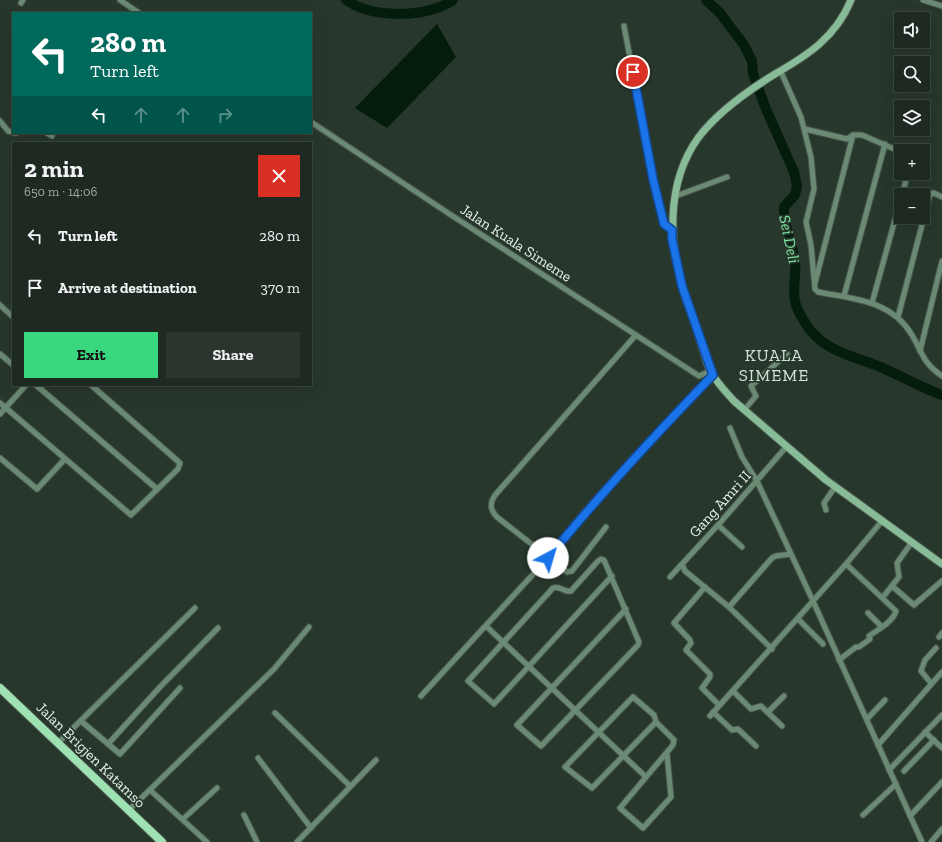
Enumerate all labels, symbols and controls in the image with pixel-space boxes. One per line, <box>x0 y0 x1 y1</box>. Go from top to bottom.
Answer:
map controls <box>894 12 930 224</box>
button: sound <box>894 12 930 48</box>
text: 280 m <box>90 26 166 59</box>
icon: left <box>24 28 76 80</box>
pin <box>616 55 650 89</box>
button: search <box>894 56 930 92</box>
text: Turn left <box>90 60 159 82</box>
icon: arrive <box>622 61 644 83</box>
button: layers <box>894 100 930 136</box>
icon: left <box>88 104 110 126</box>
icon: ahead <box>130 104 152 126</box>
icon: ahead <box>172 104 194 126</box>
icon: right <box>214 104 236 126</box>
button: + <box>894 144 930 180</box>
text: 2 min <box>24 154 84 183</box>
button: close <box>258 155 300 197</box>
text: 650 m · 14:06 <box>24 184 97 199</box>
button: − <box>894 188 930 224</box>
street label: Jalan Kuala Simeme <box>457 200 575 286</box>
water label: Sei Deli <box>775 213 804 265</box>
icon: left <box>24 225 46 247</box>
text: Turn left <box>58 227 118 245</box>
text: 280 m <box>259 227 300 245</box>
icon: arrive <box>24 277 46 299</box>
text: Arrive at destination <box>58 279 197 297</box>
text: 370 m <box>261 279 300 297</box>
button: Exit <box>24 332 158 378</box>
button: Share <box>166 332 300 378</box>
district label: KUALA SIMEME <box>739 345 809 385</box>
street label: Gang Amri II <box>685 467 755 541</box>
position arrow <box>527 537 569 579</box>
street label: Jalan Brigjen Katamso <box>33 698 149 812</box>

